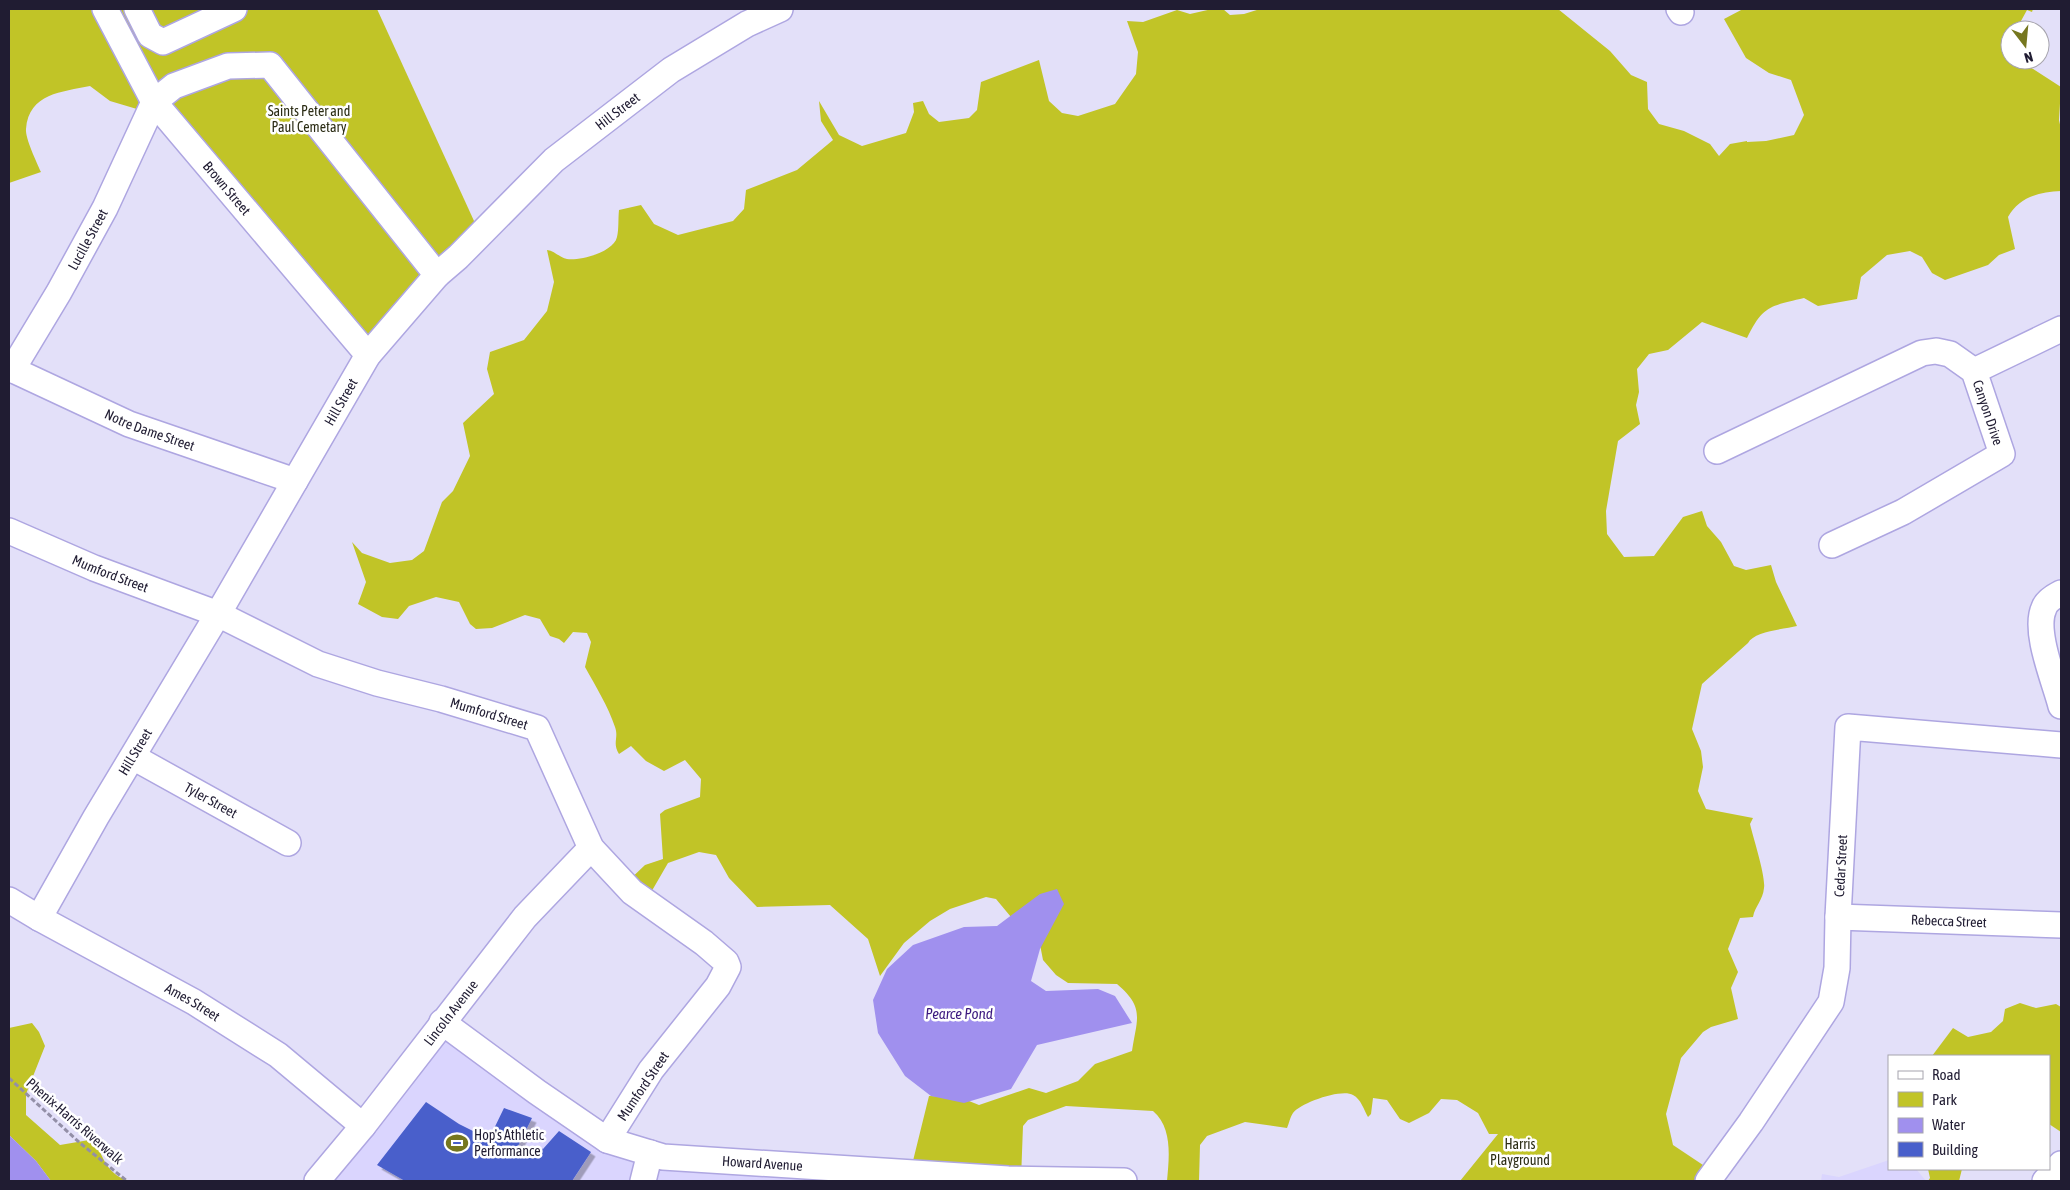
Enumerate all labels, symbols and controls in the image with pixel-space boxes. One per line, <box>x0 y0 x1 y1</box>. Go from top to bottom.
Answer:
north arrow <box>2000 20 2050 70</box>
text: N <box>2022 49 2035 66</box>
street label: Hill Street <box>592 89 643 133</box>
park label: Saints Peter and Paul Cemetary <box>268 103 350 135</box>
street label: Brown Street <box>200 158 254 218</box>
street label: Lucille Street <box>65 206 111 273</box>
street label: Hill Street <box>321 376 361 428</box>
street label: Canyon Drive <box>1970 378 2006 447</box>
street label: Notre Dame Street <box>102 406 197 454</box>
street label: Mumford Street <box>70 552 151 595</box>
street label: Mumford Street <box>448 694 530 733</box>
street label: Hill Street <box>115 726 155 778</box>
street label: Tyler Street <box>182 779 240 821</box>
street label: Cedar Street <box>1831 834 1850 898</box>
street label: Rebecca Street <box>1911 912 1987 930</box>
street label: Lincoln Avenue <box>420 977 481 1049</box>
street label: Ames Street <box>162 980 223 1024</box>
water label: Pearce Pond <box>925 1005 993 1022</box>
street label: Mumford Street <box>614 1048 672 1124</box>
legend <box>1888 1055 2050 1170</box>
text: Road <box>1932 1066 1961 1083</box>
street label: Phenix-Harris Riverwalk <box>23 1075 127 1167</box>
text: Park <box>1932 1091 1957 1108</box>
text: Water <box>1932 1116 1965 1133</box>
place label: Hop's Athletic Performance <box>474 1127 545 1159</box>
sports icon: Hop's Athletic Performance <box>444 1130 470 1156</box>
park label: Harris Playground <box>1490 1136 1550 1168</box>
text: Building <box>1932 1141 1978 1158</box>
street label: Howard Avenue <box>722 1153 803 1174</box>

